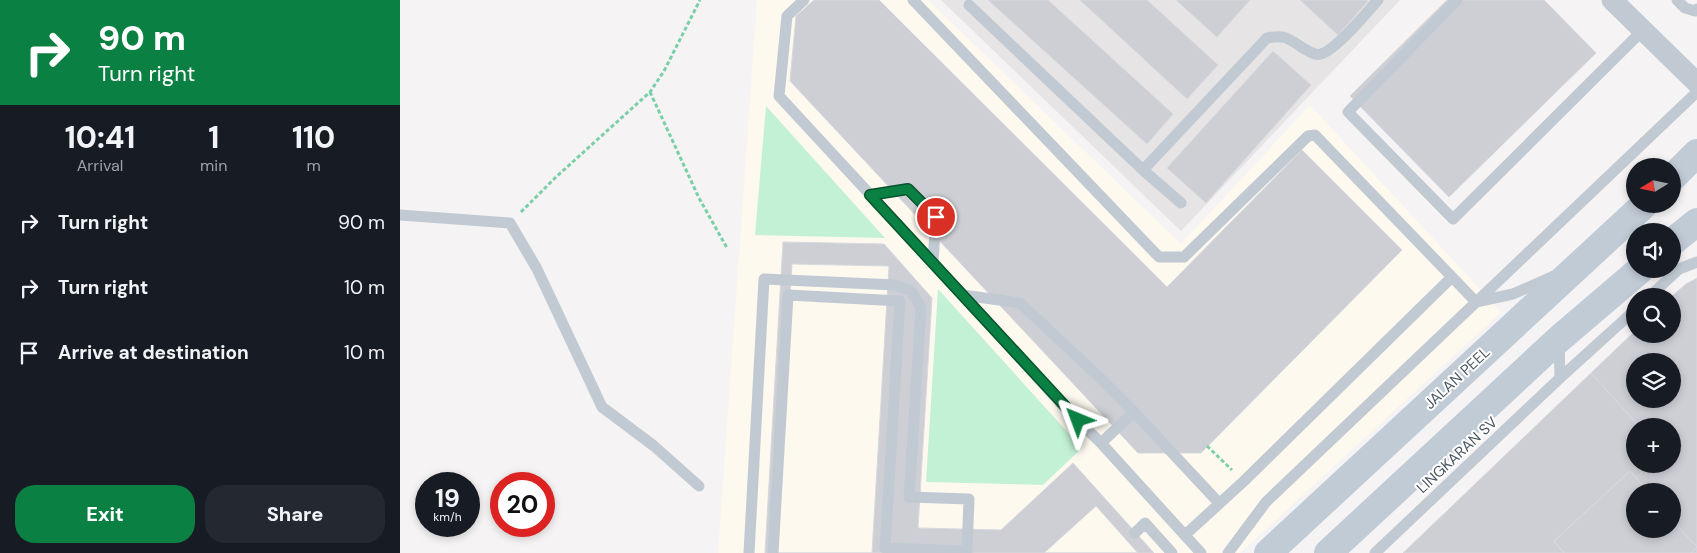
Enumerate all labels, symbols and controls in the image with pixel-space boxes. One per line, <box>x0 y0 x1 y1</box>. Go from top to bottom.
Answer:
text: 90 m <box>98 15 186 61</box>
icon: right <box>15 20 80 85</box>
text: Turn right <box>98 59 195 88</box>
text: 10:41 <box>65 118 135 157</box>
text: 1 <box>208 118 219 157</box>
text: 110 <box>292 118 335 157</box>
text: Arrival <box>77 155 123 176</box>
text: min <box>200 155 227 176</box>
text: m <box>307 155 321 176</box>
north arrow <box>1626 158 1681 212</box>
map controls <box>1626 158 1681 538</box>
pin <box>915 196 957 238</box>
icon: arrive <box>922 203 950 231</box>
icon: right <box>15 209 43 237</box>
text: Turn right <box>58 210 148 235</box>
text: 90 m <box>338 210 385 235</box>
button: sound <box>1626 223 1681 278</box>
icon: right <box>15 274 43 302</box>
text: Turn right <box>58 275 148 300</box>
text: 10 m <box>344 275 385 300</box>
button: search <box>1626 288 1681 343</box>
icon: arrive <box>15 339 43 367</box>
text: Arrive at destination <box>58 340 249 365</box>
text: 10 m <box>344 340 385 365</box>
street label: JALAN PEEL <box>1420 342 1494 414</box>
button: layers <box>1626 353 1681 408</box>
position arrow <box>1051 393 1103 445</box>
street label: LINGKARAN SV <box>1412 412 1502 498</box>
button: + <box>1626 418 1681 473</box>
speed limit sign: 20 <box>490 472 555 537</box>
text: 19 <box>435 482 460 515</box>
button: − <box>1626 483 1681 538</box>
button: Exit <box>15 485 195 543</box>
button: Share <box>205 485 385 543</box>
text: km/h <box>433 509 462 525</box>

